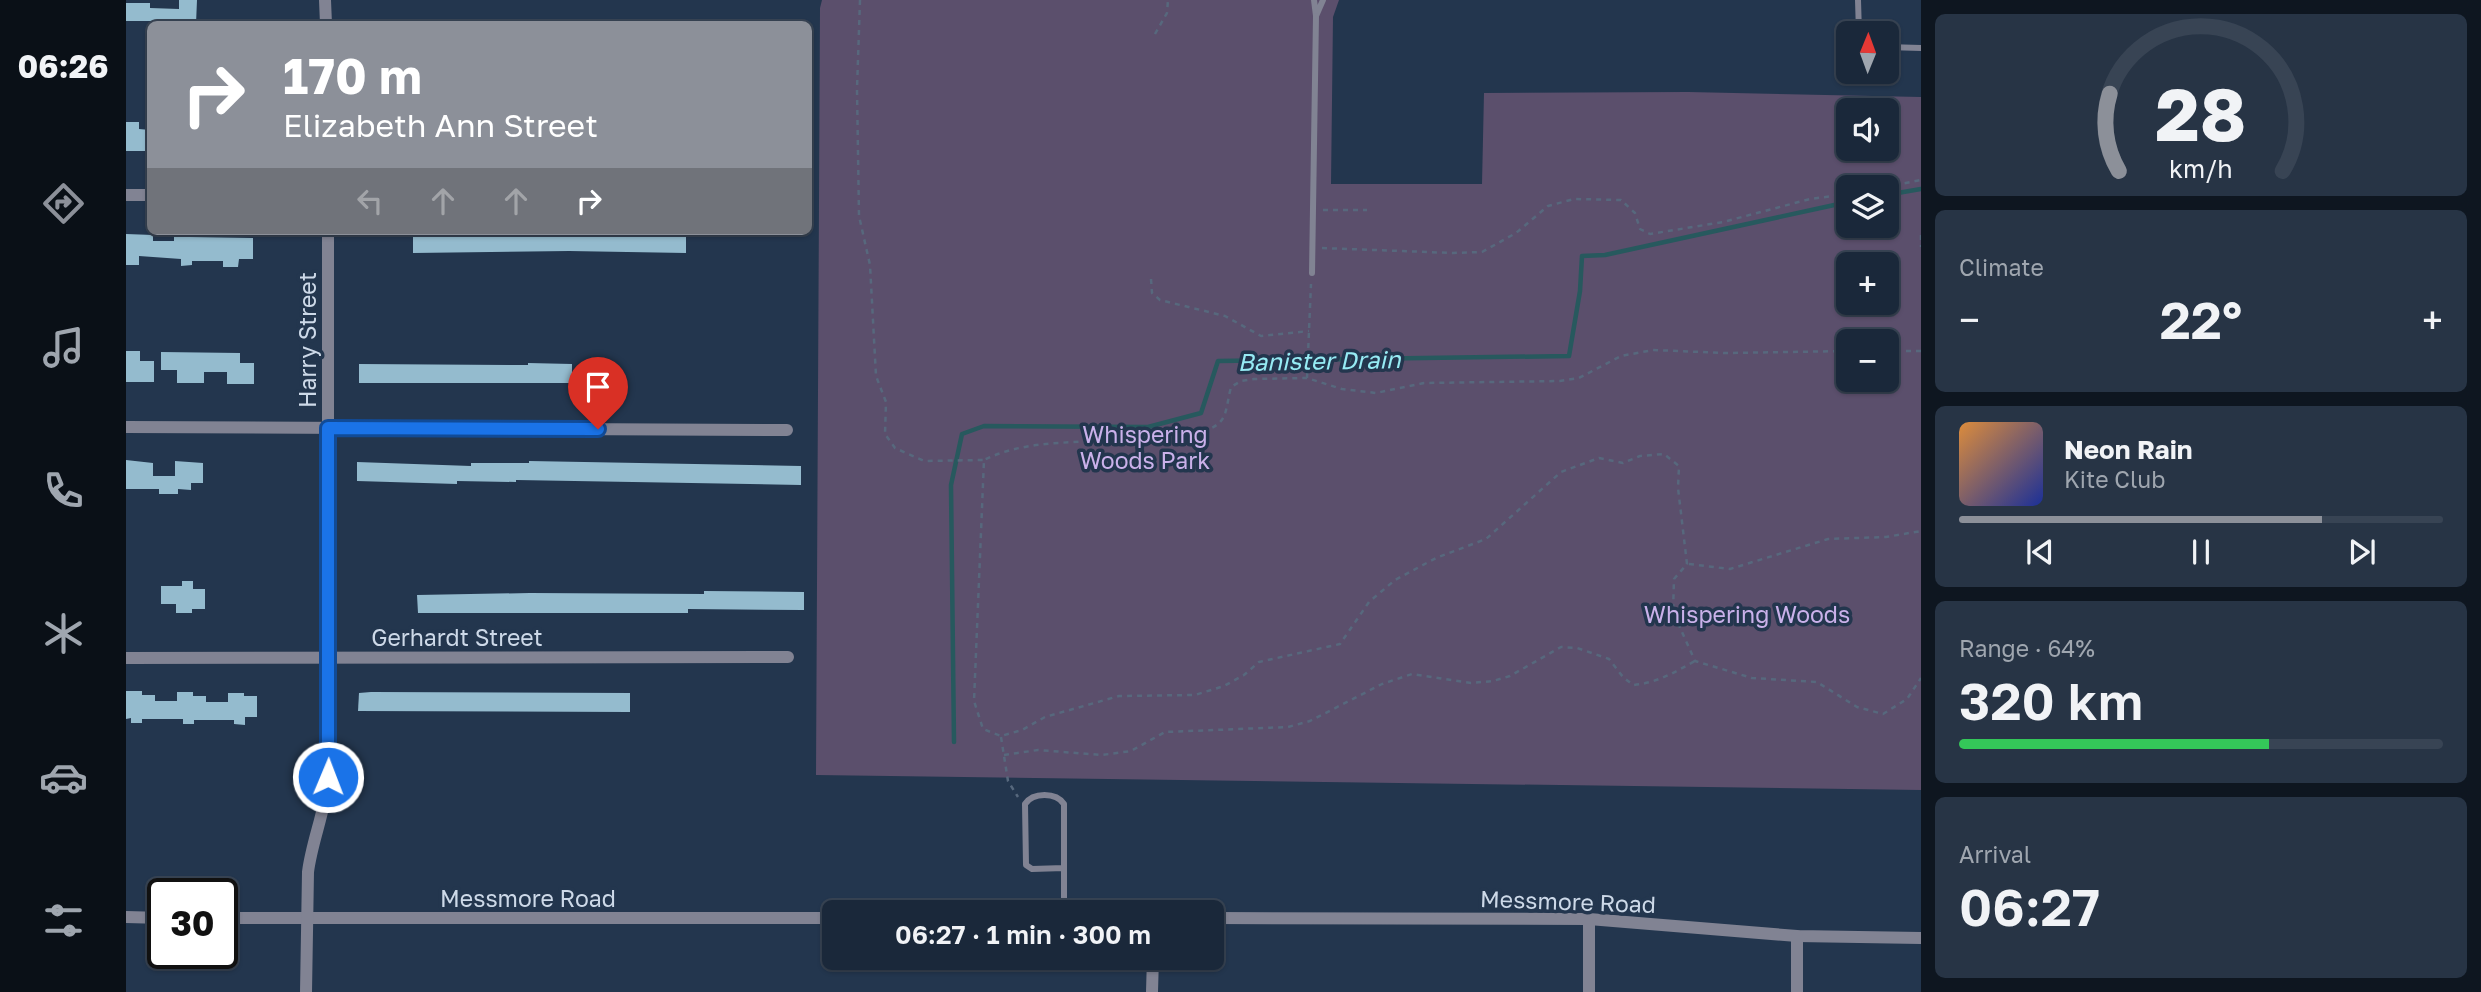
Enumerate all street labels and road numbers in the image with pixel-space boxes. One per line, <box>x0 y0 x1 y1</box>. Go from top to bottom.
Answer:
street label: Harry Street <box>293 272 321 408</box>
street label: Gerhardt Street <box>371 623 543 651</box>
street label: Messmore Road <box>440 884 616 912</box>
street label: Messmore Road <box>1480 884 1656 918</box>

